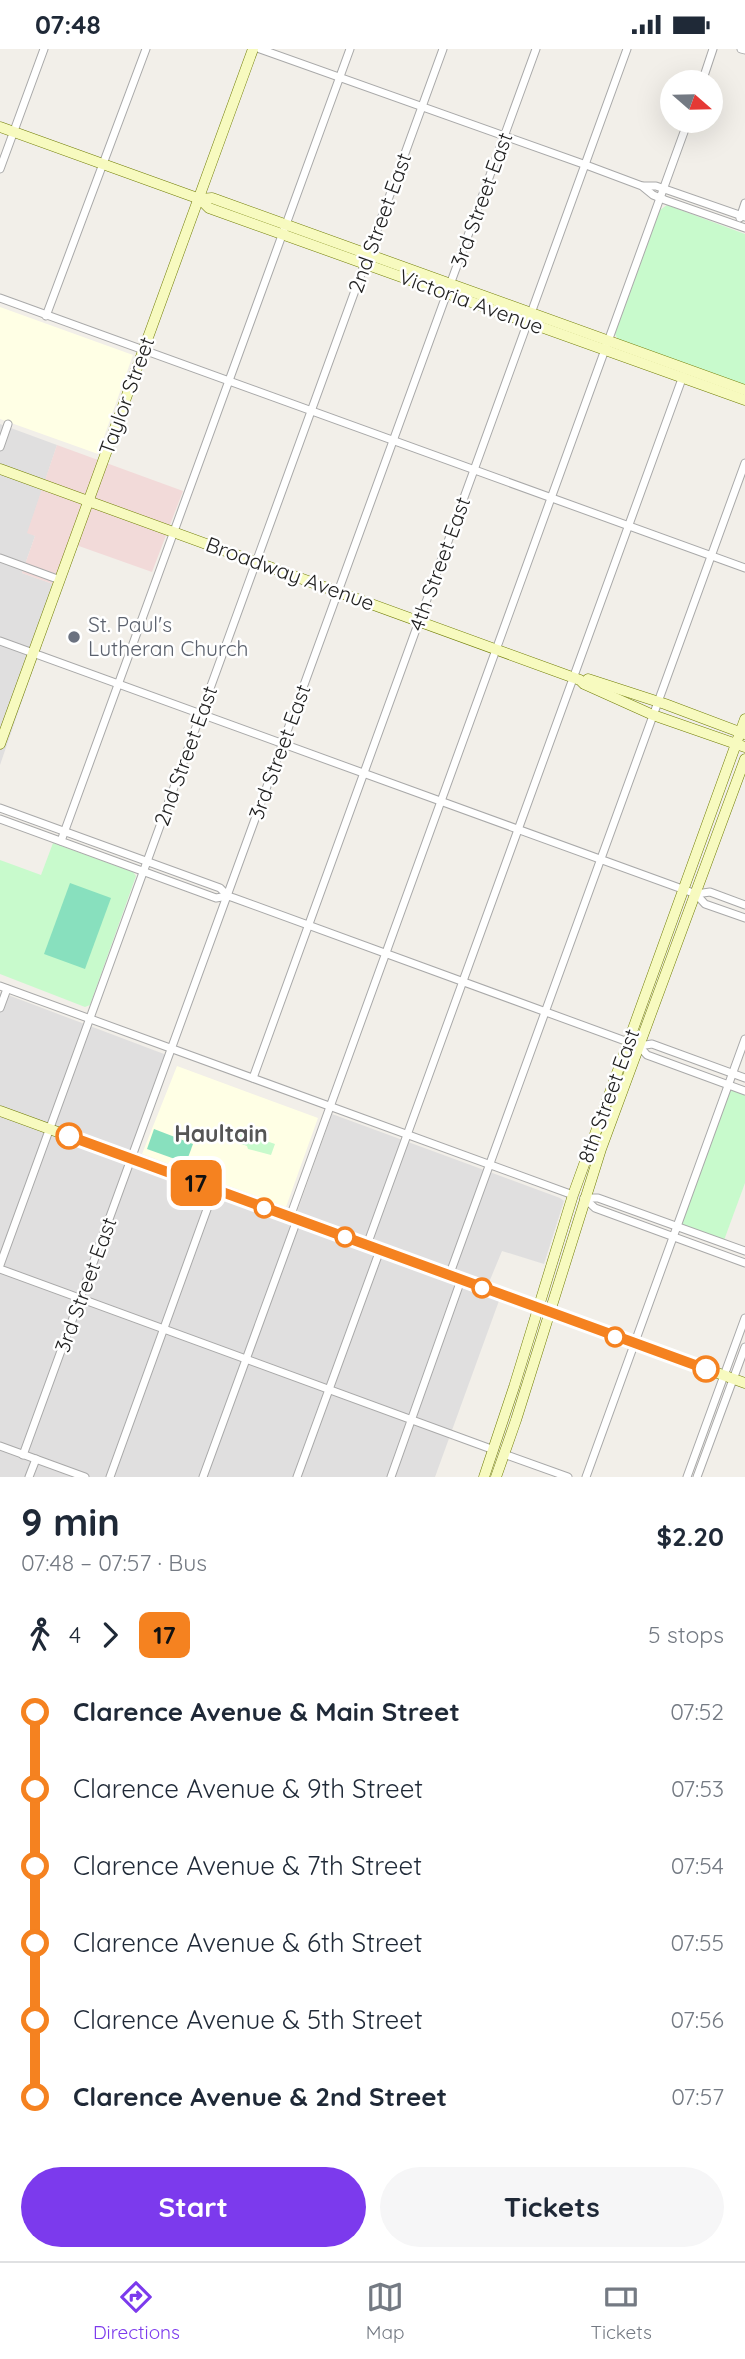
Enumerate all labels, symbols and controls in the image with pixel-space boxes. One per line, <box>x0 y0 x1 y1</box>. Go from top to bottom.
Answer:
text: 07:48 <box>35 8 101 41</box>
north arrow <box>660 70 723 133</box>
map controls <box>660 70 723 133</box>
street label: 3rd Street East <box>445 129 518 271</box>
street label: 2nd Street East <box>342 149 416 296</box>
street label: Victoria Avenue <box>396 263 547 339</box>
street label: Taylor Street <box>93 333 159 458</box>
street label: 4th Street East <box>403 493 475 634</box>
street label: Broadway Avenue <box>202 530 378 616</box>
place label: St. Paul's Lutheran Church <box>88 611 248 661</box>
marker: St. Paul's Lutheran Church <box>66 629 82 645</box>
street label: 3rd Street East <box>243 681 316 823</box>
street label: 2nd Street East <box>148 682 222 829</box>
street label: 8th Street East <box>572 1025 644 1166</box>
district label: Haultain <box>174 1119 268 1148</box>
unlabelled marker <box>56 1123 82 1149</box>
line badge: 17 <box>164 1160 228 1206</box>
text: 17 <box>185 1168 207 1198</box>
unlabelled marker <box>254 1198 274 1218</box>
street label: 3rd Street East <box>49 1214 122 1356</box>
unlabelled marker <box>335 1227 355 1247</box>
unlabelled marker <box>472 1278 492 1298</box>
unlabelled marker <box>605 1327 625 1347</box>
unlabelled marker <box>693 1356 719 1382</box>
text: 9 min <box>21 1498 120 1546</box>
text: $2.20 <box>656 1520 724 1553</box>
text: 07:48 – 07:57 · Bus <box>21 1548 207 1577</box>
icon: walk <box>21 1616 59 1654</box>
icon: forward <box>91 1616 129 1654</box>
text: 4 <box>69 1620 81 1649</box>
text: 17 <box>153 1620 176 1650</box>
text: 5 stops <box>648 1620 724 1649</box>
text: Clarence Avenue & Main Street <box>73 1695 460 1728</box>
text: 07:52 <box>670 1697 724 1726</box>
text: Clarence Avenue & 9th Street <box>73 1772 423 1805</box>
text: 07:53 <box>671 1774 724 1803</box>
text: Clarence Avenue & 7th Street <box>73 1849 422 1882</box>
text: 07:54 <box>671 1851 724 1880</box>
text: Clarence Avenue & 6th Street <box>73 1926 423 1959</box>
text: 07:55 <box>670 1928 724 1957</box>
text: Clarence Avenue & 5th Street <box>73 2003 423 2036</box>
text: 07:56 <box>671 2005 724 2034</box>
text: Clarence Avenue & 2nd Street <box>73 2080 447 2113</box>
text: 07:57 <box>671 2082 724 2111</box>
button: Start <box>21 2167 366 2247</box>
button: Tickets <box>380 2167 724 2247</box>
tab: Directions <box>93 2278 180 2344</box>
tab: Map <box>366 2278 405 2344</box>
tab: Tickets <box>590 2278 652 2344</box>

